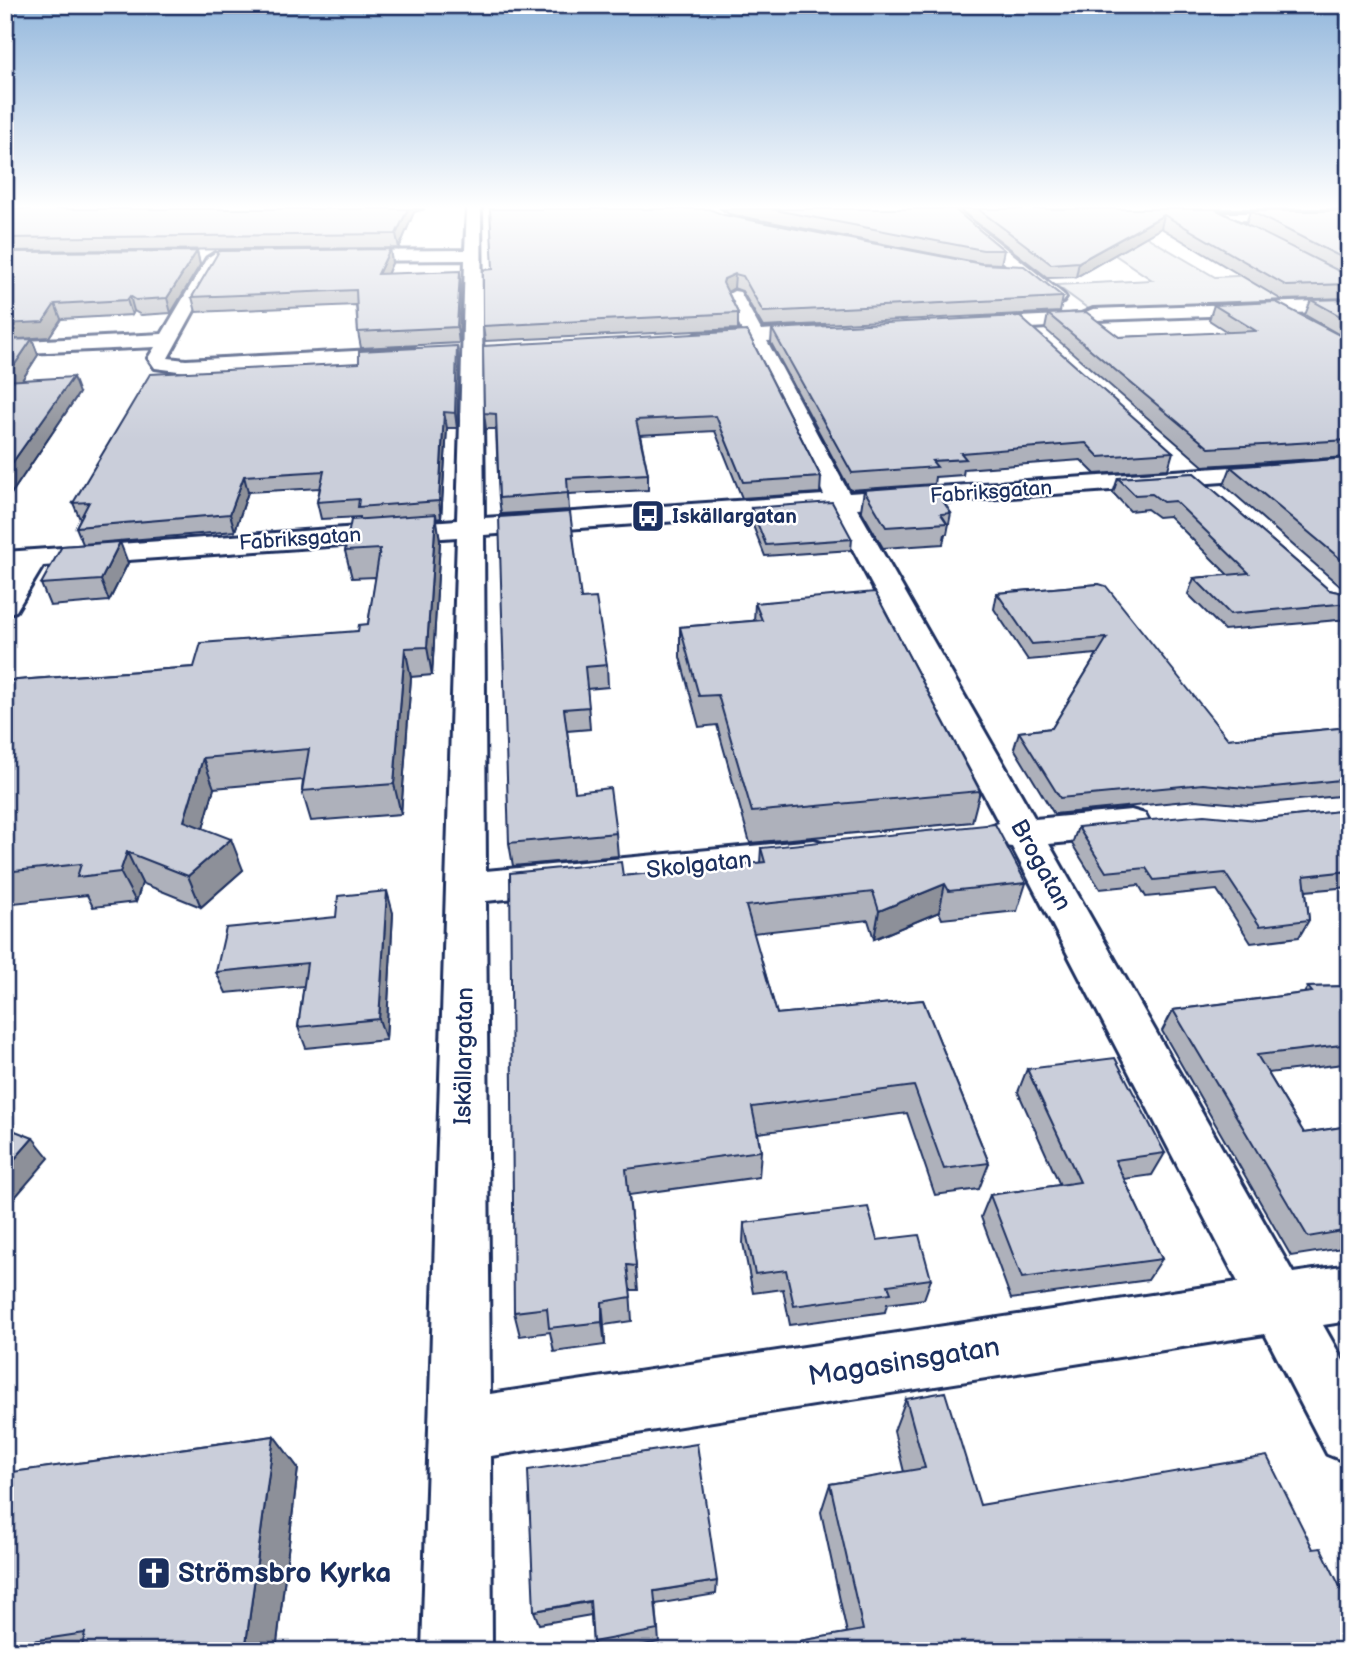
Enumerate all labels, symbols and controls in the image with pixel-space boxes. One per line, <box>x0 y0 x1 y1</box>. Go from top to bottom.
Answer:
street label: Fabriksgatan <box>929 475 1053 509</box>
bus stop icon: Iskällargatan <box>629 497 667 535</box>
place label: Iskällargatan <box>672 504 797 529</box>
street label: Fabriksgatan <box>238 522 362 556</box>
street label: Brogatan <box>1004 814 1078 916</box>
street label: Skolgatan <box>645 845 753 885</box>
street label: Iskällargatan <box>448 987 480 1125</box>
street label: Magasinsgatan <box>806 1331 1002 1393</box>
church icon: Strömsbro Kyrka <box>135 1554 173 1592</box>
place label: Strömsbro Kyrka <box>178 1557 391 1590</box>

